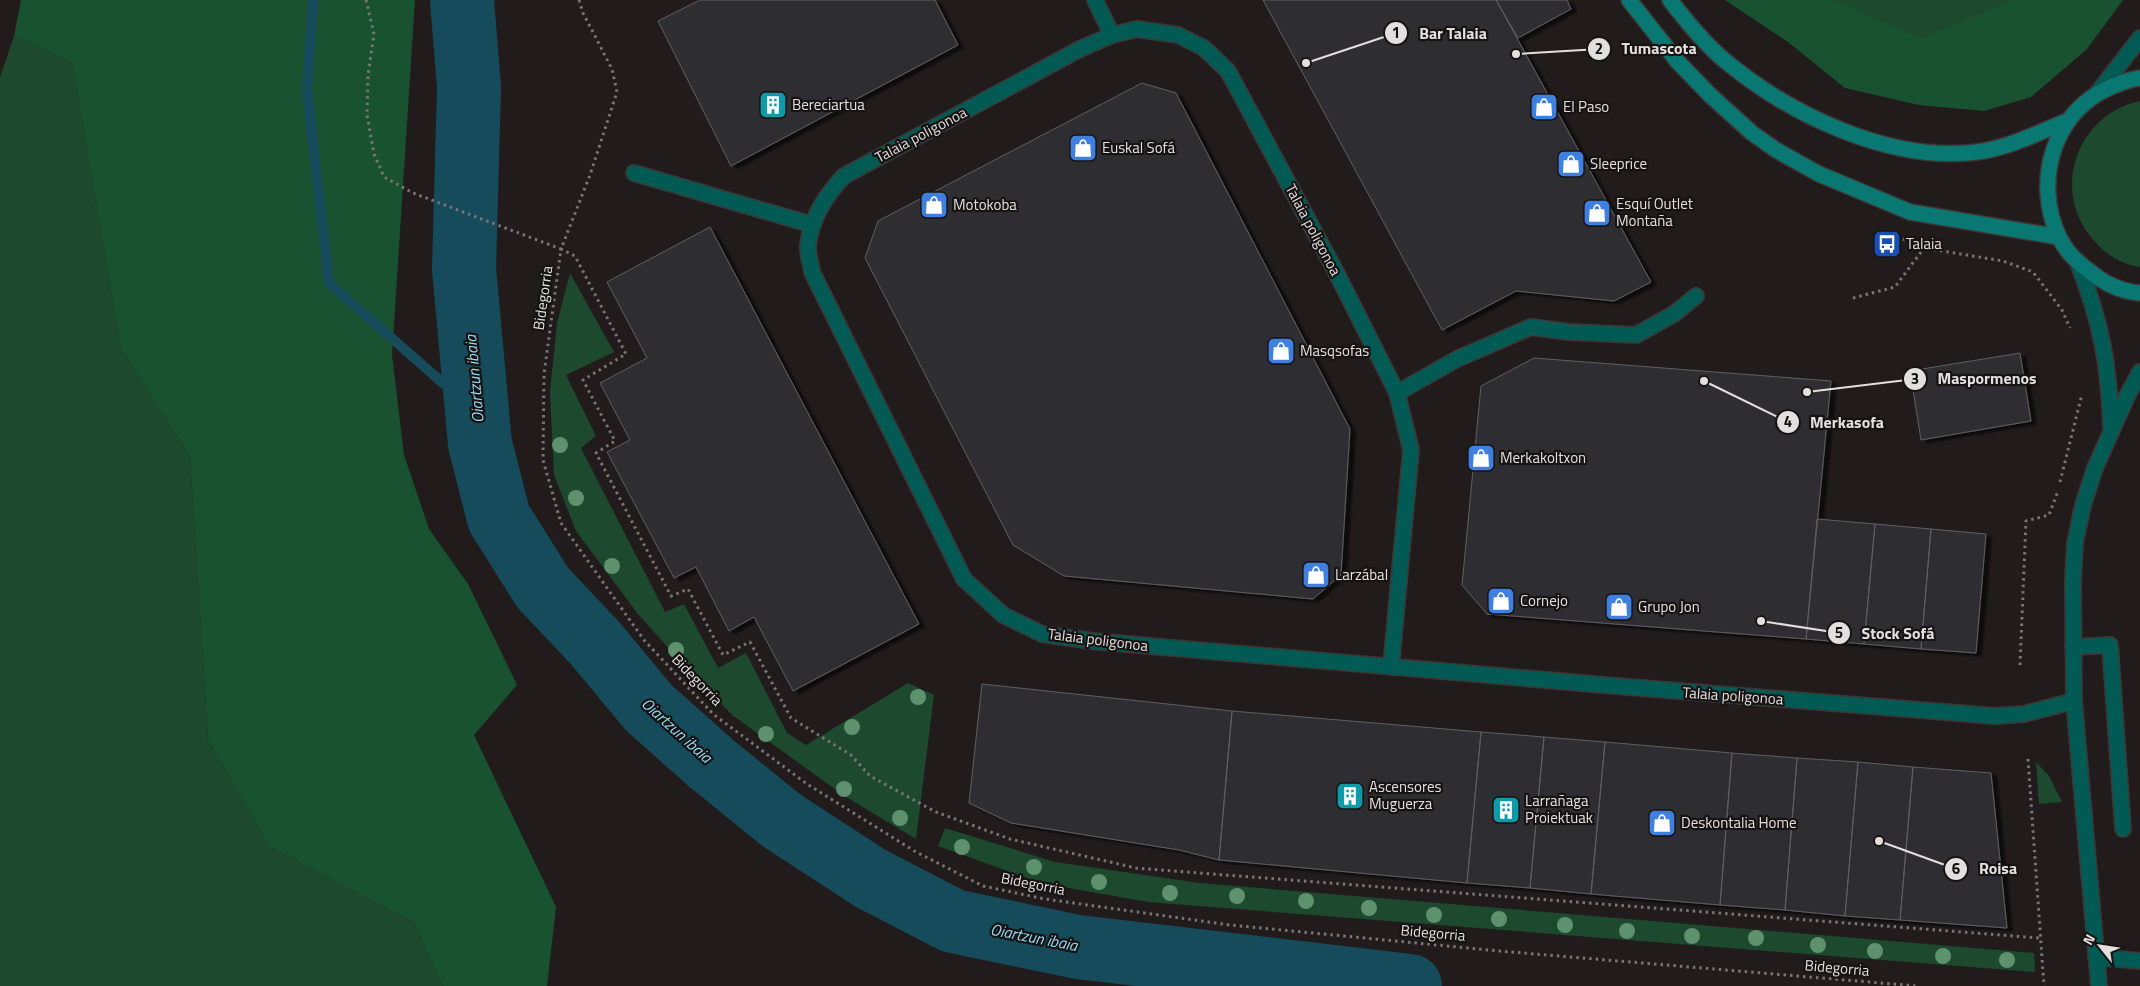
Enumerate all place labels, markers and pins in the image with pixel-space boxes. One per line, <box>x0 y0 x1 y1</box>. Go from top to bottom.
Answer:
callout: Bar Talaia <box>1384 17 1496 48</box>
callout: Tumascota <box>1587 33 1707 64</box>
building icon: Bereciartua <box>758 90 788 120</box>
shop icon: El Paso <box>1529 92 1559 122</box>
place label: Bereciartua <box>792 93 865 116</box>
place label: El Paso <box>1563 95 1609 118</box>
shop icon: Euskal Sofá <box>1068 133 1098 163</box>
place label: Euskal Sofá <box>1102 136 1176 159</box>
shop icon: Sleeprice <box>1556 149 1586 179</box>
place label: Sleeprice <box>1590 152 1647 175</box>
shop icon: Motokoba <box>919 190 949 220</box>
place label: Esquí Outlet Montaña <box>1616 192 1694 232</box>
place label: Motokoba <box>953 193 1017 216</box>
shop icon: Esquí Outlet Montaña <box>1582 198 1612 228</box>
bus stop icon: Talaia <box>1872 229 1902 259</box>
place label: Talaia <box>1906 232 1942 255</box>
shop icon: Masqsofas <box>1266 336 1296 366</box>
place label: Masqsofas <box>1300 339 1369 362</box>
callout: Maspormenos <box>1903 363 2047 394</box>
callout: Merkasofa <box>1775 407 1894 438</box>
shop icon: Merkakoltxon <box>1466 443 1496 473</box>
place label: Merkakoltxon <box>1500 446 1586 469</box>
shop icon: Larzábal <box>1301 560 1331 590</box>
place label: Larzábal <box>1335 563 1388 586</box>
shop icon: Cornejo <box>1486 586 1516 616</box>
place label: Cornejo <box>1520 589 1568 612</box>
shop icon: Grupo Jon <box>1604 592 1634 622</box>
place label: Grupo Jon <box>1638 595 1700 618</box>
callout: Stock Sofá <box>1826 618 1944 649</box>
place label: Ascensores Muguerza <box>1369 775 1442 815</box>
building icon: Ascensores Muguerza <box>1335 781 1365 811</box>
place label: Larrañaga Proiektuak <box>1525 789 1593 829</box>
building icon: Larrañaga Proiektuak <box>1491 795 1521 825</box>
shop icon: Deskontalia Home <box>1647 808 1677 838</box>
place label: Deskontalia Home <box>1681 811 1797 834</box>
callout: Roisa <box>1944 853 2027 884</box>

